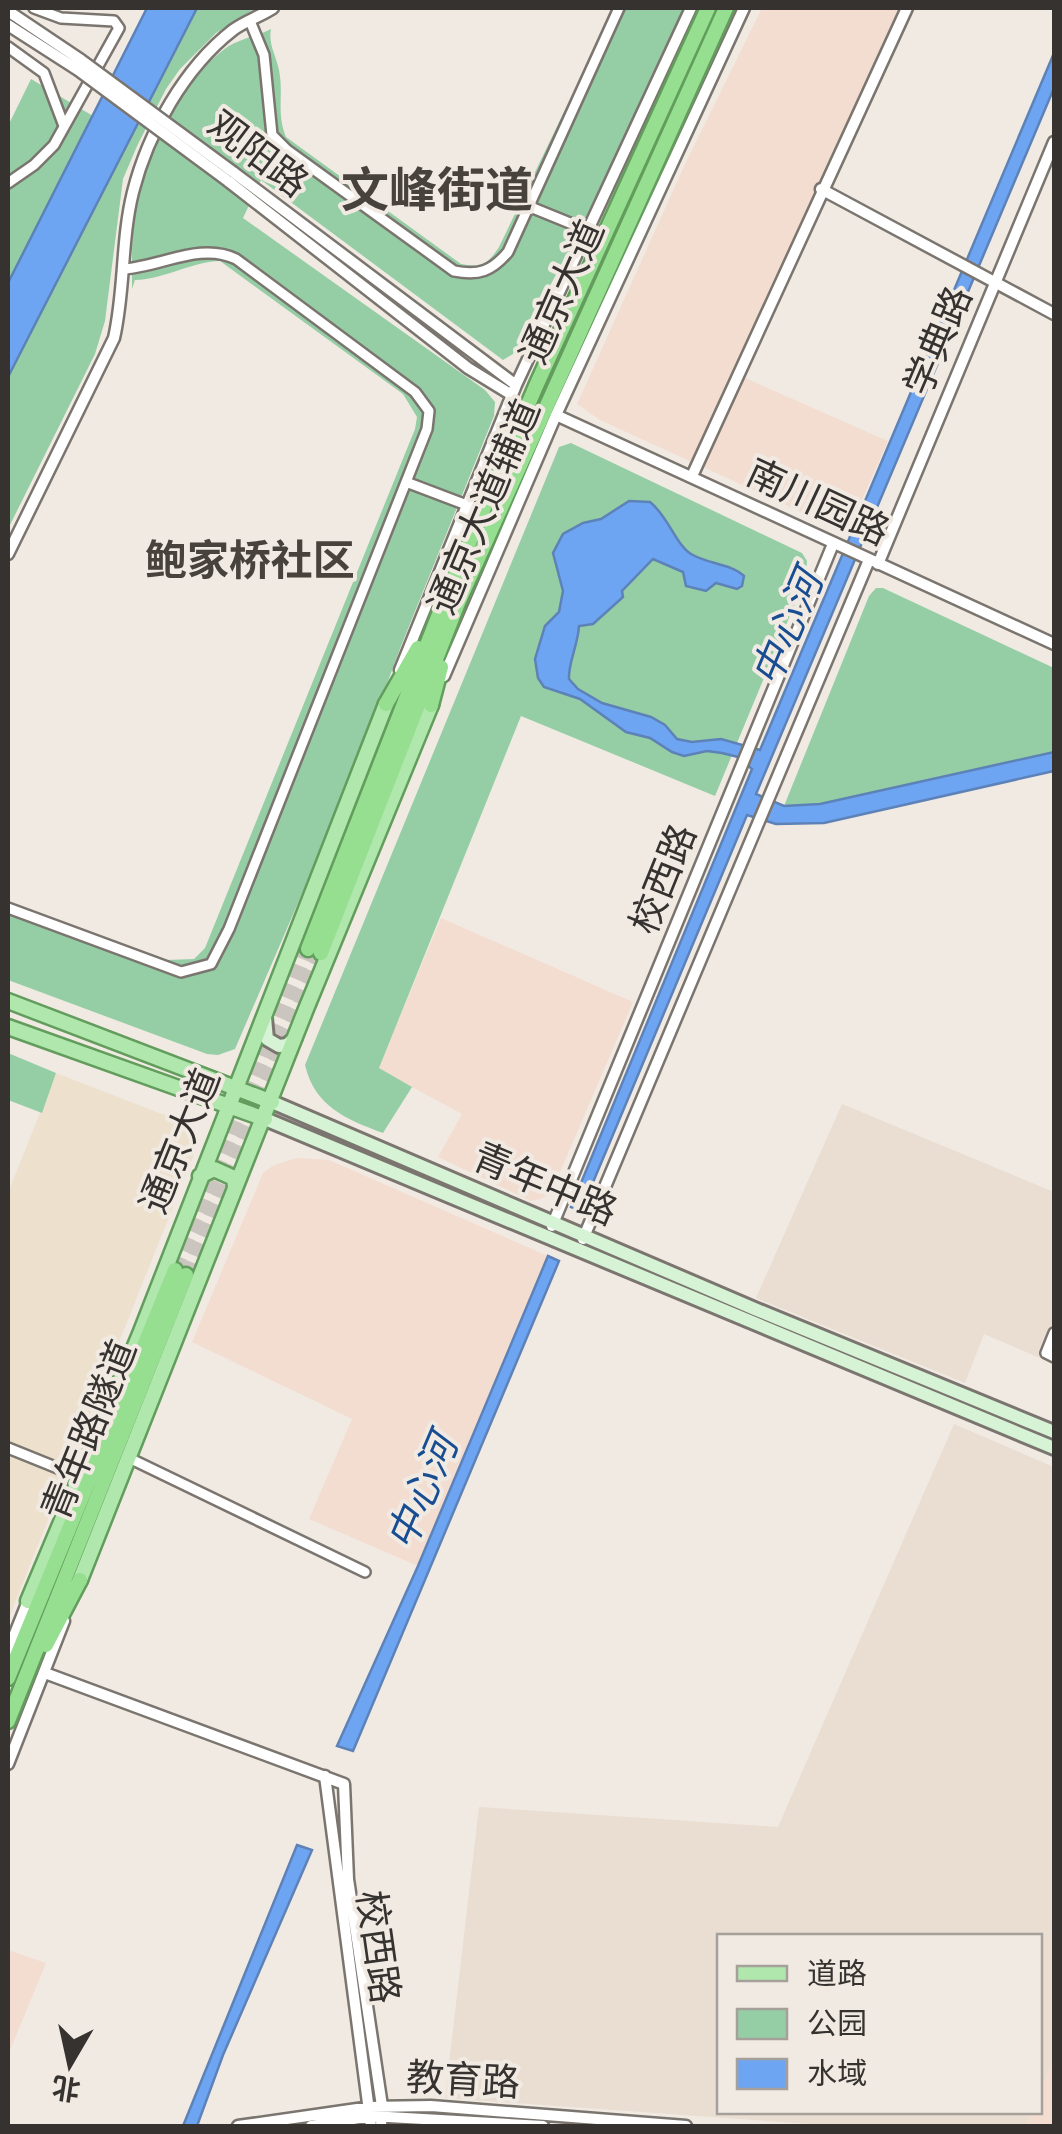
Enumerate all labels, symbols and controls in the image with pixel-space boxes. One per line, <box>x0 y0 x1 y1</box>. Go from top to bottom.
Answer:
street label: 观阳路 <box>196 96 322 211</box>
district label: 文峰街道 <box>341 153 533 226</box>
street label: 通京大道 <box>504 210 618 373</box>
street label: 学典路 <box>888 277 986 404</box>
street label: 通京大道辅道 <box>412 390 554 623</box>
street label: 南川园路 <box>737 443 900 559</box>
district label: 鲍家桥社区 <box>145 527 355 591</box>
water label: 中心河 <box>735 554 841 695</box>
street label: 校西路 <box>614 815 710 942</box>
street label: 通京大道 <box>124 1059 234 1222</box>
street label: 青年中路 <box>464 1127 627 1239</box>
street label: 青年路隧道 <box>26 1331 151 1529</box>
water label: 中心河 <box>370 1418 476 1559</box>
street label: 校西路 <box>342 1886 416 2007</box>
legend <box>717 1934 1042 2114</box>
text: 道路 <box>807 1950 867 1996</box>
text: 公园 <box>807 2000 867 2046</box>
north arrow <box>20 2014 120 2114</box>
street label: 教育路 <box>405 2047 521 2111</box>
text: 水域 <box>807 2050 867 2096</box>
text: 北 <box>49 2066 83 2113</box>

